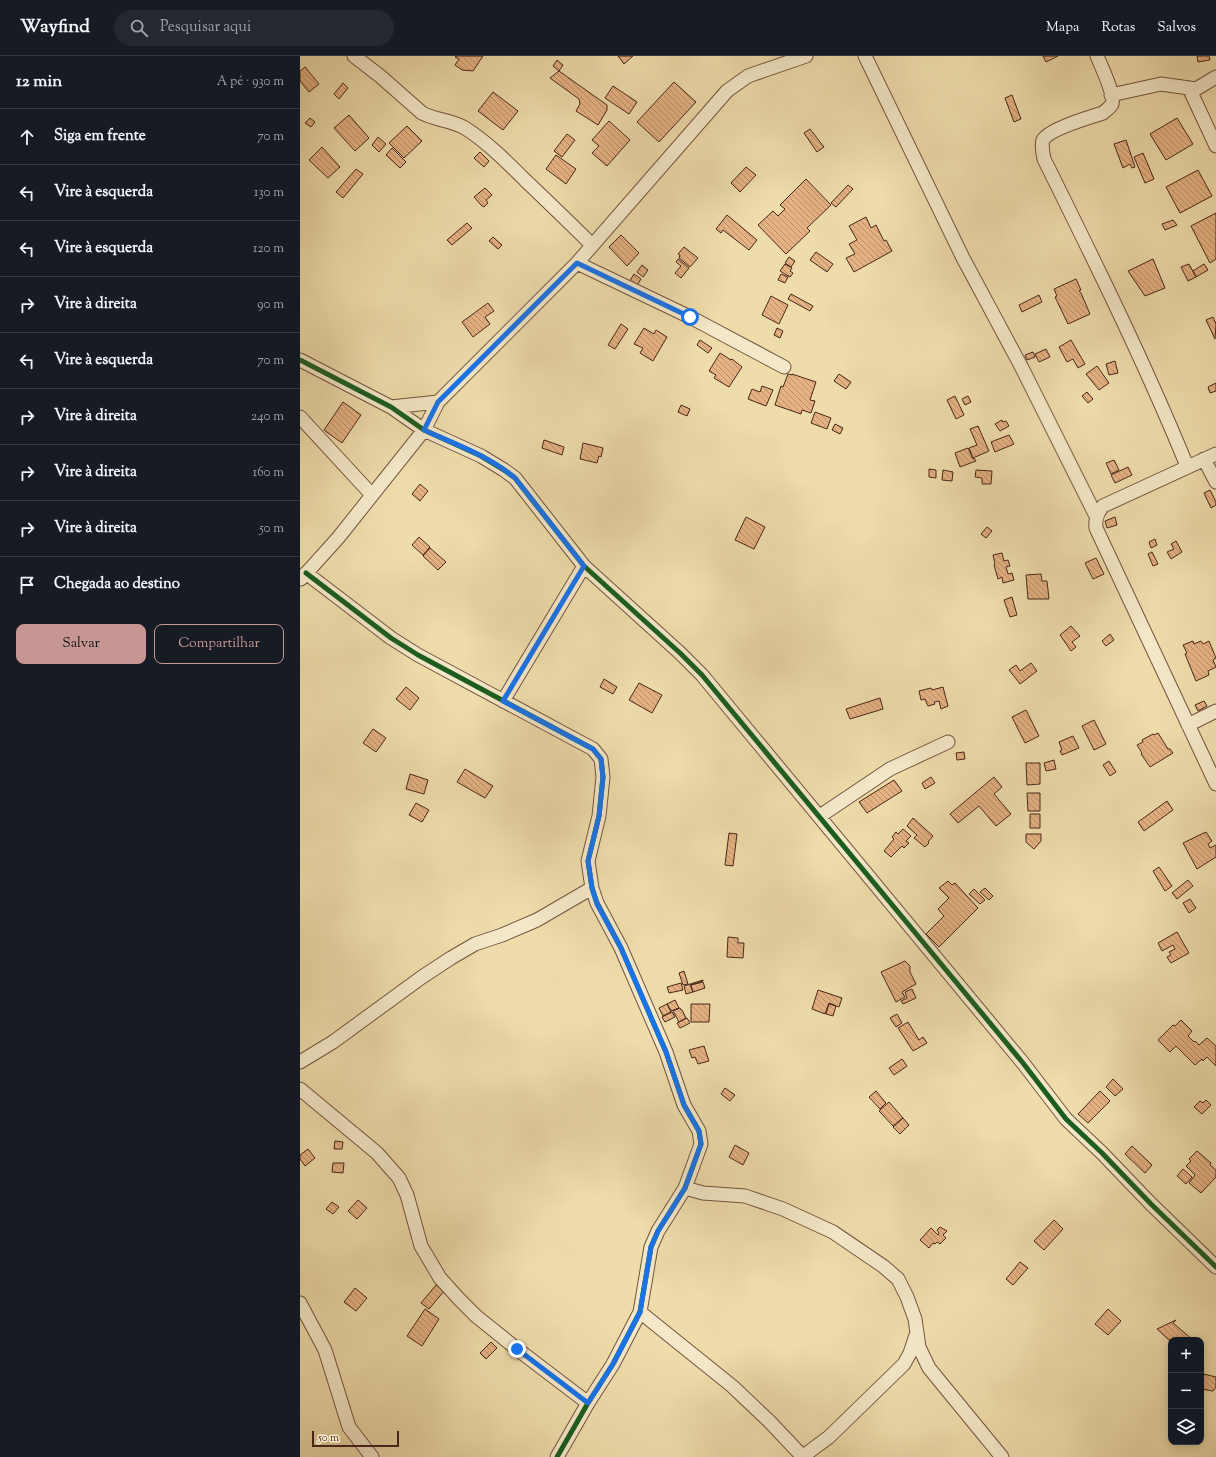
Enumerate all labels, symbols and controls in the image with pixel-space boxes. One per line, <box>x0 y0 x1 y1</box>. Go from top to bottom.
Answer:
search box <box>114 10 394 46</box>
text: Wayfind <box>20 14 90 41</box>
icon: search <box>128 17 150 39</box>
text: Pesquisar aqui <box>160 17 251 38</box>
text: Mapa <box>1046 18 1079 38</box>
text: Rotas <box>1101 18 1135 38</box>
text: Salvos <box>1157 18 1196 38</box>
text: 12 min <box>16 70 62 94</box>
text: A pé · 930 m <box>217 73 284 91</box>
icon: ahead <box>16 126 38 148</box>
text: Siga em frente <box>54 126 146 147</box>
text: 70 m <box>257 128 284 146</box>
icon: left <box>16 182 38 204</box>
text: Vire à esquerda <box>54 182 153 203</box>
text: 130 m <box>254 184 284 202</box>
icon: left <box>16 238 38 260</box>
text: Vire à esquerda <box>54 238 153 259</box>
text: 120 m <box>253 240 284 258</box>
icon: right <box>16 294 38 316</box>
text: Vire à direita <box>54 294 137 315</box>
text: 90 m <box>257 296 284 314</box>
route start <box>681 308 699 326</box>
icon: left <box>16 350 38 372</box>
text: Vire à esquerda <box>54 350 153 371</box>
text: 70 m <box>257 352 284 370</box>
icon: right <box>16 406 38 428</box>
text: Vire à direita <box>54 406 137 427</box>
text: 240 m <box>251 408 284 426</box>
icon: right <box>16 462 38 484</box>
text: Vire à direita <box>54 462 137 483</box>
text: 160 m <box>253 464 284 482</box>
icon: right <box>16 518 38 540</box>
text: Vire à direita <box>54 518 137 539</box>
text: 50 m <box>259 520 284 538</box>
icon: arrive <box>16 574 38 596</box>
text: Chegada ao destino <box>54 574 180 595</box>
button: Salvar <box>16 624 146 664</box>
button: Compartilhar <box>154 624 284 664</box>
map controls <box>1168 1337 1204 1445</box>
button: + <box>1168 1337 1204 1373</box>
route end <box>508 1340 526 1358</box>
button: − <box>1168 1373 1204 1409</box>
button: layers <box>1168 1409 1204 1445</box>
scale bar <box>312 1429 399 1448</box>
text: 50 m <box>318 1430 339 1446</box>

